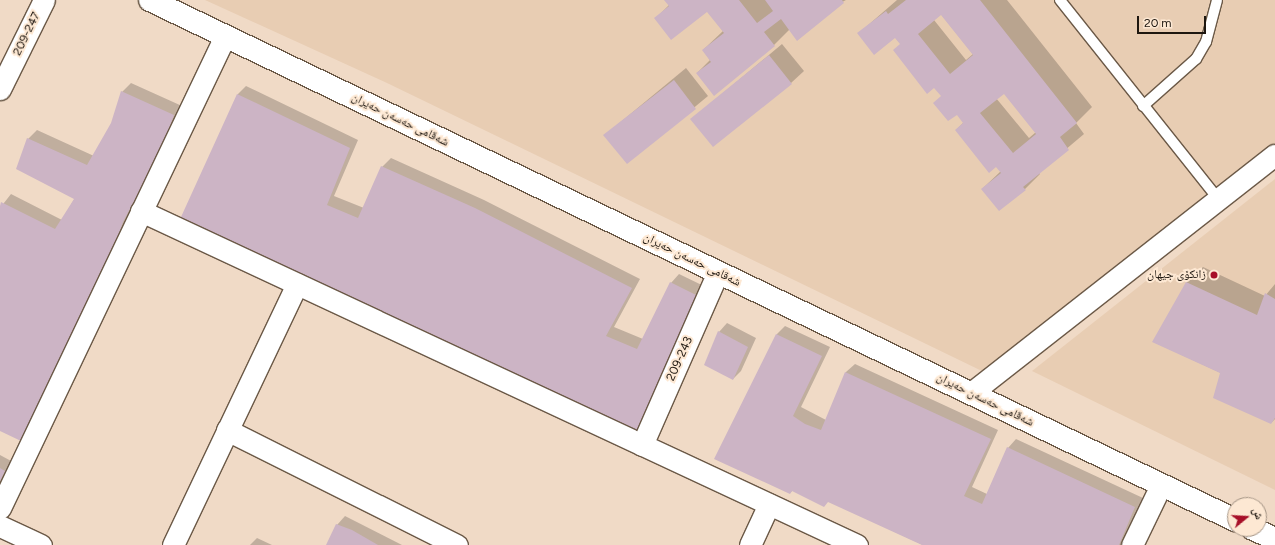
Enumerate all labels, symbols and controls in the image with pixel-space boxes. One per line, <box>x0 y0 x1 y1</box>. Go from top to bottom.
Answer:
scale bar <box>1139 8 1208 34</box>
street label: 209-247 <box>10 10 44 58</box>
text: 20 m <box>1144 16 1172 30</box>
street label: شەقامی حەسەن حەیران <box>349 90 451 150</box>
street label: شەقامی حەسەن حەیران <box>641 230 743 290</box>
place label: زانکۆی جیھان <box>1147 268 1206 282</box>
marker: زانکۆی جیھان <box>1209 270 1219 280</box>
street label: 209-243 <box>664 335 696 383</box>
street label: شەقامی حەسەن حەیران <box>934 370 1036 430</box>
north arrow <box>1227 497 1267 537</box>
text: ش <box>1250 506 1266 521</box>

